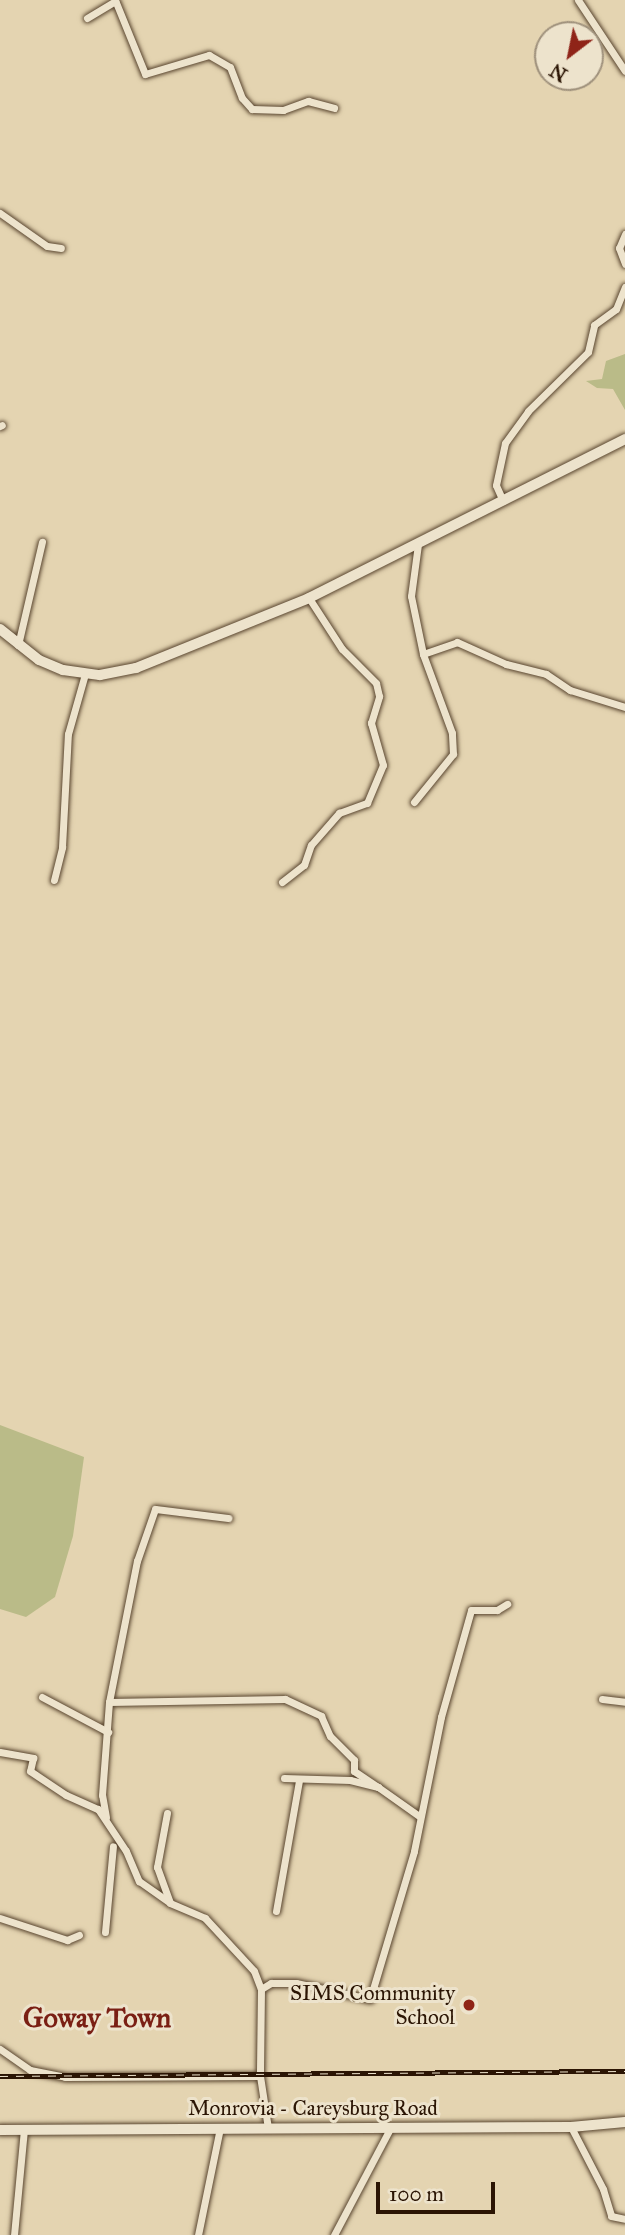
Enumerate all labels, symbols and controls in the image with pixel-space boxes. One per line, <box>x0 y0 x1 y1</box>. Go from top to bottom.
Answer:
north arrow <box>534 21 604 91</box>
text: N <box>546 59 572 87</box>
place label: SIMS Community School <box>290 1980 455 2030</box>
marker: SIMS Community School <box>461 1997 477 2013</box>
district label: Goway Town <box>23 2001 171 2035</box>
street label: Monrovia - Careysburg Road <box>188 2095 438 2121</box>
scale bar <box>380 2168 499 2212</box>
text: 100 m <box>389 2181 444 2207</box>

